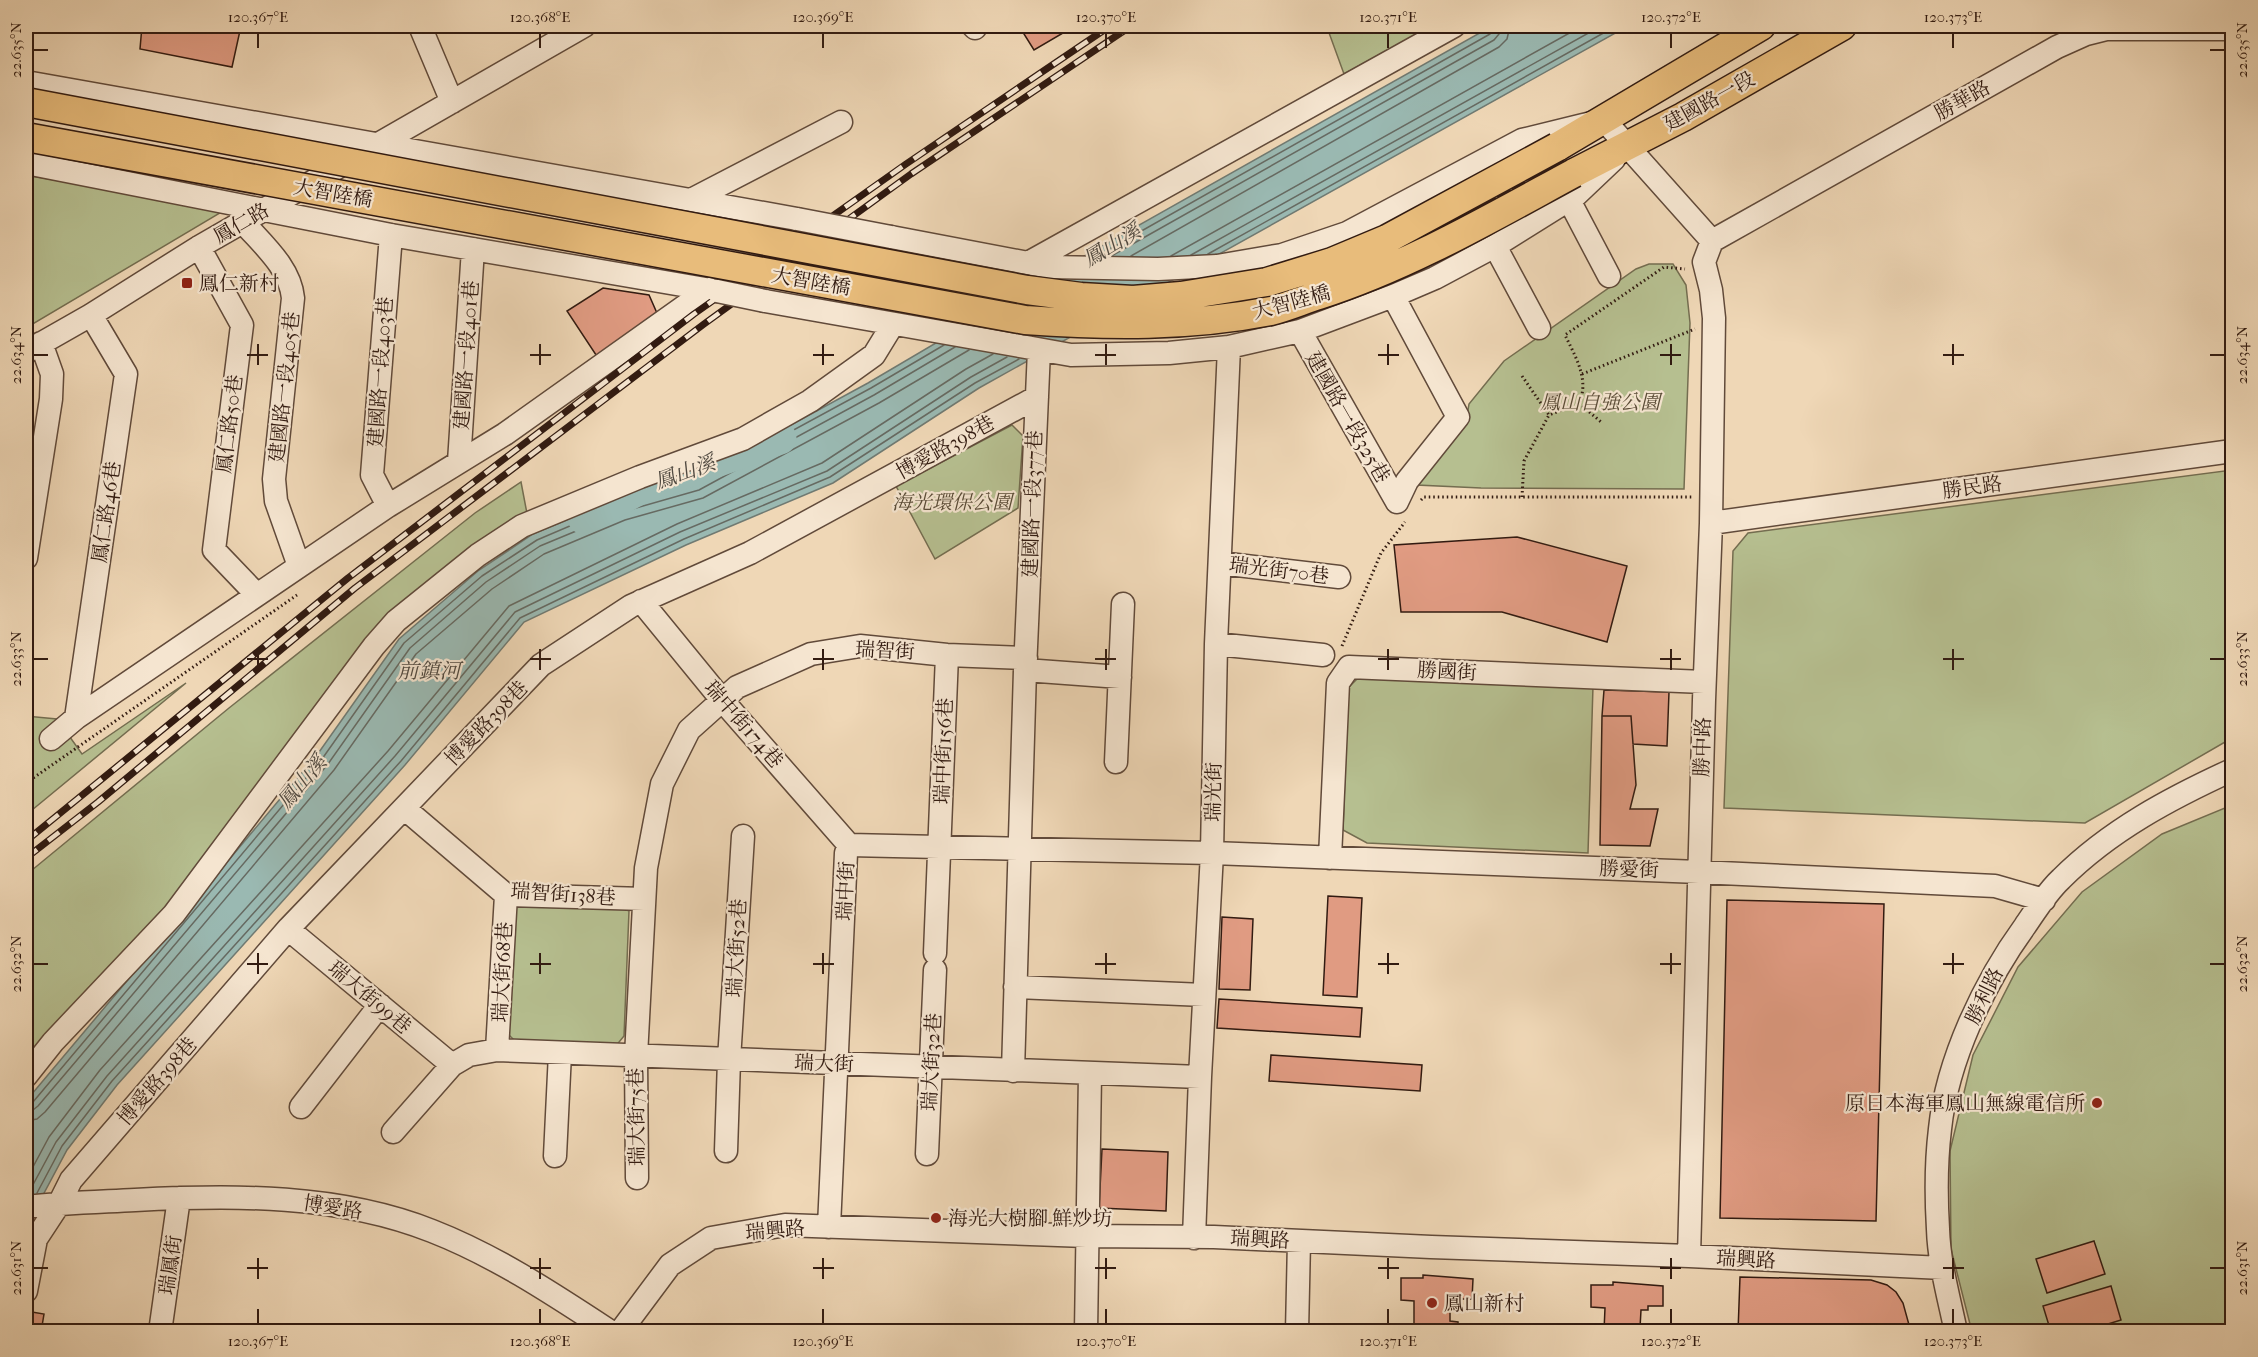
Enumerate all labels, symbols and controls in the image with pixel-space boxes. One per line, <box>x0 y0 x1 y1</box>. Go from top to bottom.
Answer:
text: 120.367°E <box>228 8 288 26</box>
text: 120.368°E <box>510 8 570 26</box>
text: 120.369°E <box>792 8 854 26</box>
text: 120.370°E <box>1076 8 1136 26</box>
text: 120.371°E <box>1359 8 1417 26</box>
text: 120.372°E <box>1641 8 1701 26</box>
text: 120.373°E <box>1924 8 1982 26</box>
text: 22.635°N <box>7 21 25 78</box>
text: 22.635°N <box>2233 21 2251 78</box>
street label: 建國路一段 <box>1660 67 1759 136</box>
street label: 勝華路 <box>1930 76 1994 125</box>
street label: 大智陸橋 <box>292 175 374 212</box>
street label: 鳳仁路 <box>210 198 273 248</box>
water label: 鳳山溪 <box>1079 217 1147 272</box>
street label: 大智陸橋 <box>770 263 852 300</box>
place label: 鳳仁新村 <box>199 272 279 295</box>
marker: 鳳仁新村 <box>180 276 194 290</box>
street label: 建國路一段401巷 <box>450 279 483 431</box>
street label: 大智陸橋 <box>1250 281 1333 324</box>
street label: 建國路一段403巷 <box>364 296 397 448</box>
street label: 建國路一段405巷 <box>265 311 304 464</box>
text: 22.634°N <box>7 325 25 384</box>
text: 22.634°N <box>2233 325 2251 384</box>
street label: 建國路一段325巷 <box>1301 348 1394 487</box>
street label: 鳳仁路50巷 <box>212 373 247 475</box>
park label: 鳳山自強公園 <box>1540 391 1663 414</box>
street label: 博愛路398巷 <box>892 411 998 484</box>
street label: 建國路一段377巷 <box>1018 430 1047 578</box>
water label: 鳳山溪 <box>651 449 721 494</box>
street label: 鳳仁路46巷 <box>88 460 125 564</box>
street label: 勝民路 <box>1941 472 2003 503</box>
park label: 海光環保公園 <box>892 491 1015 514</box>
street label: 瑞光街70巷 <box>1228 553 1330 588</box>
text: 22.633°N <box>7 631 25 687</box>
text: 22.633°N <box>2233 631 2251 687</box>
street label: 瑞智街 <box>854 637 916 664</box>
street label: 勝國街 <box>1416 658 1478 685</box>
water label: 前鎮河 <box>398 659 464 683</box>
street label: 博愛路398巷 <box>440 676 532 770</box>
street label: 瑞中街174巷 <box>699 676 788 773</box>
street label: 瑞中街156巷 <box>930 697 957 805</box>
street label: 勝中路 <box>1690 717 1715 777</box>
water label: 鳳山溪 <box>273 749 333 814</box>
street label: 瑞光街 <box>1201 762 1226 822</box>
street label: 勝愛街 <box>1599 857 1659 882</box>
street label: 瑞中街 <box>832 860 859 922</box>
street label: 瑞智街138巷 <box>510 879 616 910</box>
street label: 瑞大街52巷 <box>722 898 751 998</box>
street label: 瑞大街68巷 <box>488 921 517 1023</box>
text: 22.632°N <box>7 935 25 993</box>
text: 22.632°N <box>2233 935 2251 993</box>
street label: 瑞大街99巷 <box>324 956 416 1039</box>
street label: 勝利路 <box>1961 964 2008 1028</box>
street label: 瑞大街32巷 <box>917 1012 946 1112</box>
street label: 博愛路398巷 <box>113 1033 202 1130</box>
street label: 瑞大街 <box>794 1051 854 1076</box>
street label: 瑞大街75巷 <box>624 1068 649 1166</box>
place label: 原日本海軍鳳山無線電信所 <box>1845 1092 2085 1115</box>
marker: 原日本海軍鳳山無線電信所 <box>2090 1096 2104 1110</box>
street label: 博愛路 <box>301 1191 364 1224</box>
place label: 海光大樹腳 鮮炒坊 <box>948 1207 1112 1230</box>
marker: 海光大樹腳 鮮炒坊 <box>929 1211 943 1225</box>
street label: 瑞興路 <box>744 1216 806 1245</box>
street label: 瑞興路 <box>1229 1226 1291 1253</box>
street label: 瑞鳳街 <box>155 1234 186 1296</box>
text: 22.631°N <box>7 1240 25 1295</box>
text: 22.631°N <box>2233 1240 2251 1295</box>
street label: 瑞興路 <box>1715 1246 1777 1273</box>
place label: 鳳山新村 <box>1444 1292 1524 1315</box>
marker: 鳳山新村 <box>1425 1296 1439 1310</box>
text: 120.367°E <box>228 1332 288 1350</box>
text: 120.368°E <box>510 1332 570 1350</box>
text: 120.369°E <box>792 1332 854 1350</box>
text: 120.370°E <box>1076 1332 1136 1350</box>
text: 120.371°E <box>1359 1332 1417 1350</box>
text: 120.372°E <box>1641 1332 1701 1350</box>
text: 120.373°E <box>1924 1332 1982 1350</box>

